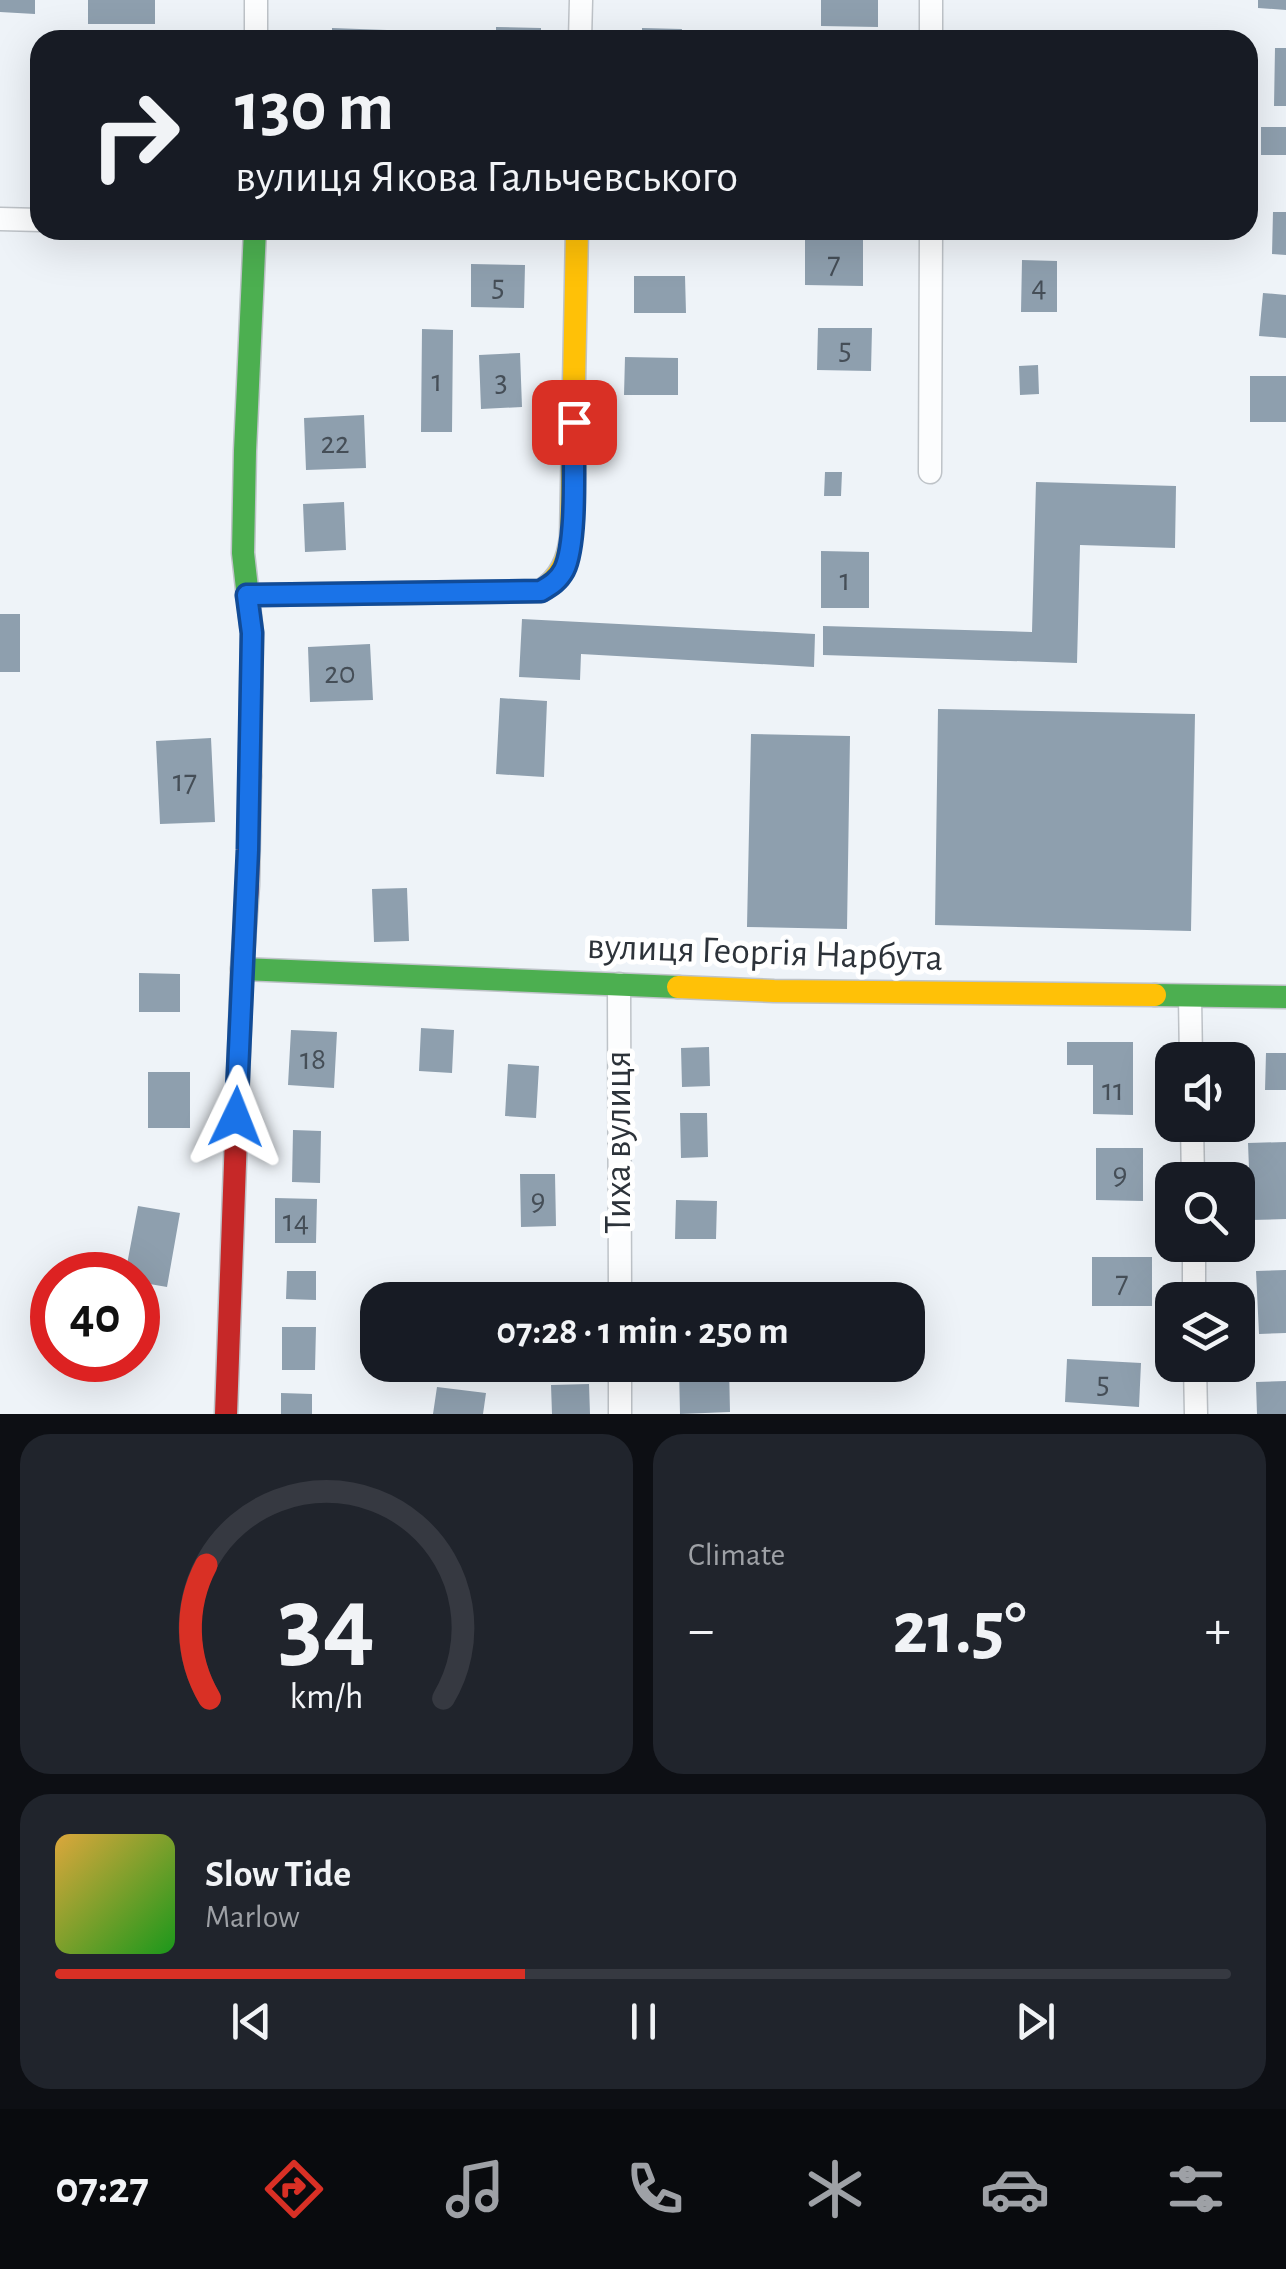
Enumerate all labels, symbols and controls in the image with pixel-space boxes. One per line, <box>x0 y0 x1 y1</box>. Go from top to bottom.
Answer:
icon: right <box>70 70 200 200</box>
text: 130 m <box>235 73 394 143</box>
text: вулиця Якова Гальчевського <box>235 155 738 200</box>
house number: 7 <box>827 247 841 279</box>
house number: 5 <box>491 270 505 302</box>
house number: 4 <box>1031 270 1047 302</box>
house number: 5 <box>838 333 852 365</box>
house number: 1 <box>431 365 443 397</box>
house number: 3 <box>494 365 508 397</box>
pin <box>532 380 617 465</box>
icon: arrive <box>547 395 602 450</box>
house number: 22 <box>320 427 350 459</box>
house number: 1 <box>839 564 851 596</box>
house number: 20 <box>324 657 356 689</box>
house number: 17 <box>173 765 197 797</box>
street label: вулиця Георгія Нарбута <box>586 928 944 978</box>
map controls <box>1155 1042 1255 1382</box>
button: sound <box>1155 1042 1255 1142</box>
house number: 18 <box>300 1043 326 1075</box>
street label: Тиха вулиця <box>600 1050 638 1234</box>
position arrow <box>184 1065 288 1169</box>
house number: 11 <box>1102 1074 1124 1106</box>
house number: 9 <box>1112 1158 1128 1190</box>
button: search <box>1155 1162 1255 1262</box>
house number: 9 <box>530 1184 546 1216</box>
house number: 14 <box>283 1205 309 1237</box>
speed limit sign: 40 <box>30 1252 160 1382</box>
house number: 7 <box>1115 1266 1129 1298</box>
button: layers <box>1155 1282 1255 1382</box>
text: 07:28 · 1 min · 250 m <box>496 1313 789 1351</box>
house number: 5 <box>1096 1367 1110 1399</box>
text: Climate <box>688 1539 785 1571</box>
text: 34 <box>278 1573 375 1677</box>
text: 21.5° <box>893 1592 1026 1667</box>
text: − <box>688 1603 714 1658</box>
text: + <box>1205 1603 1231 1658</box>
text: km/h <box>290 1679 363 1715</box>
text: Slow Tide <box>205 1856 351 1894</box>
text: Marlow <box>205 1901 300 1933</box>
icon: previous <box>224 1994 279 2049</box>
icon: pause <box>616 1994 671 2049</box>
icon: next <box>1008 1994 1063 2049</box>
icon: directions <box>259 2154 329 2224</box>
icon: music <box>440 2154 510 2224</box>
icon: phone <box>620 2154 690 2224</box>
icon: climate <box>800 2154 870 2224</box>
icon: car <box>980 2154 1050 2224</box>
icon: filters <box>1161 2154 1231 2224</box>
text: 07:27 <box>55 2166 149 2211</box>

